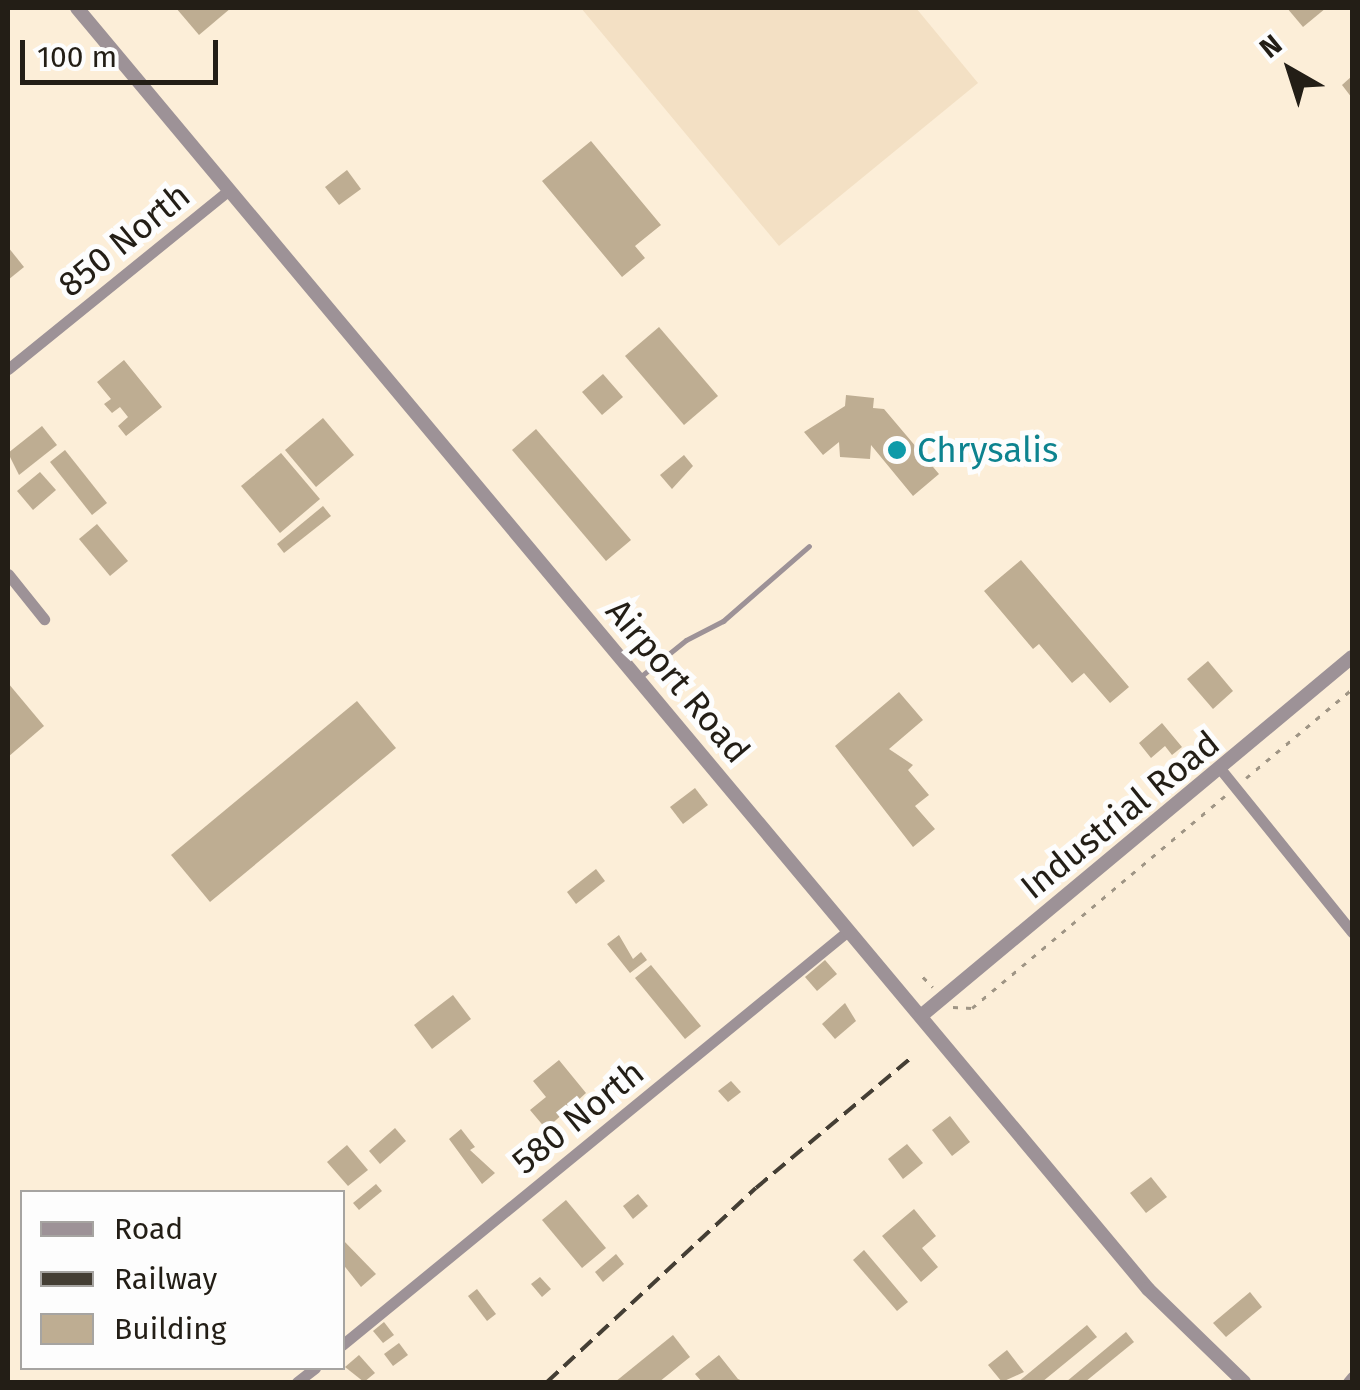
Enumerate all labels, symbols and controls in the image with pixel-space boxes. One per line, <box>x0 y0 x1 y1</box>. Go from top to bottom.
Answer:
scale bar <box>25 20 222 82</box>
north arrow <box>1240 20 1340 120</box>
text: N <box>1253 28 1288 65</box>
text: 100 m <box>37 39 117 75</box>
street label: 850 North <box>50 174 198 306</box>
place label: Chrysalis <box>917 429 1058 471</box>
marker: Chrysalis <box>886 439 908 461</box>
street label: Airport Road <box>597 591 759 771</box>
street label: Industrial Road <box>1012 722 1228 908</box>
street label: 580 North <box>504 1051 652 1183</box>
legend <box>20 1190 345 1370</box>
text: Road <box>114 1211 183 1247</box>
text: Railway <box>114 1261 217 1297</box>
text: Building <box>114 1311 226 1347</box>

